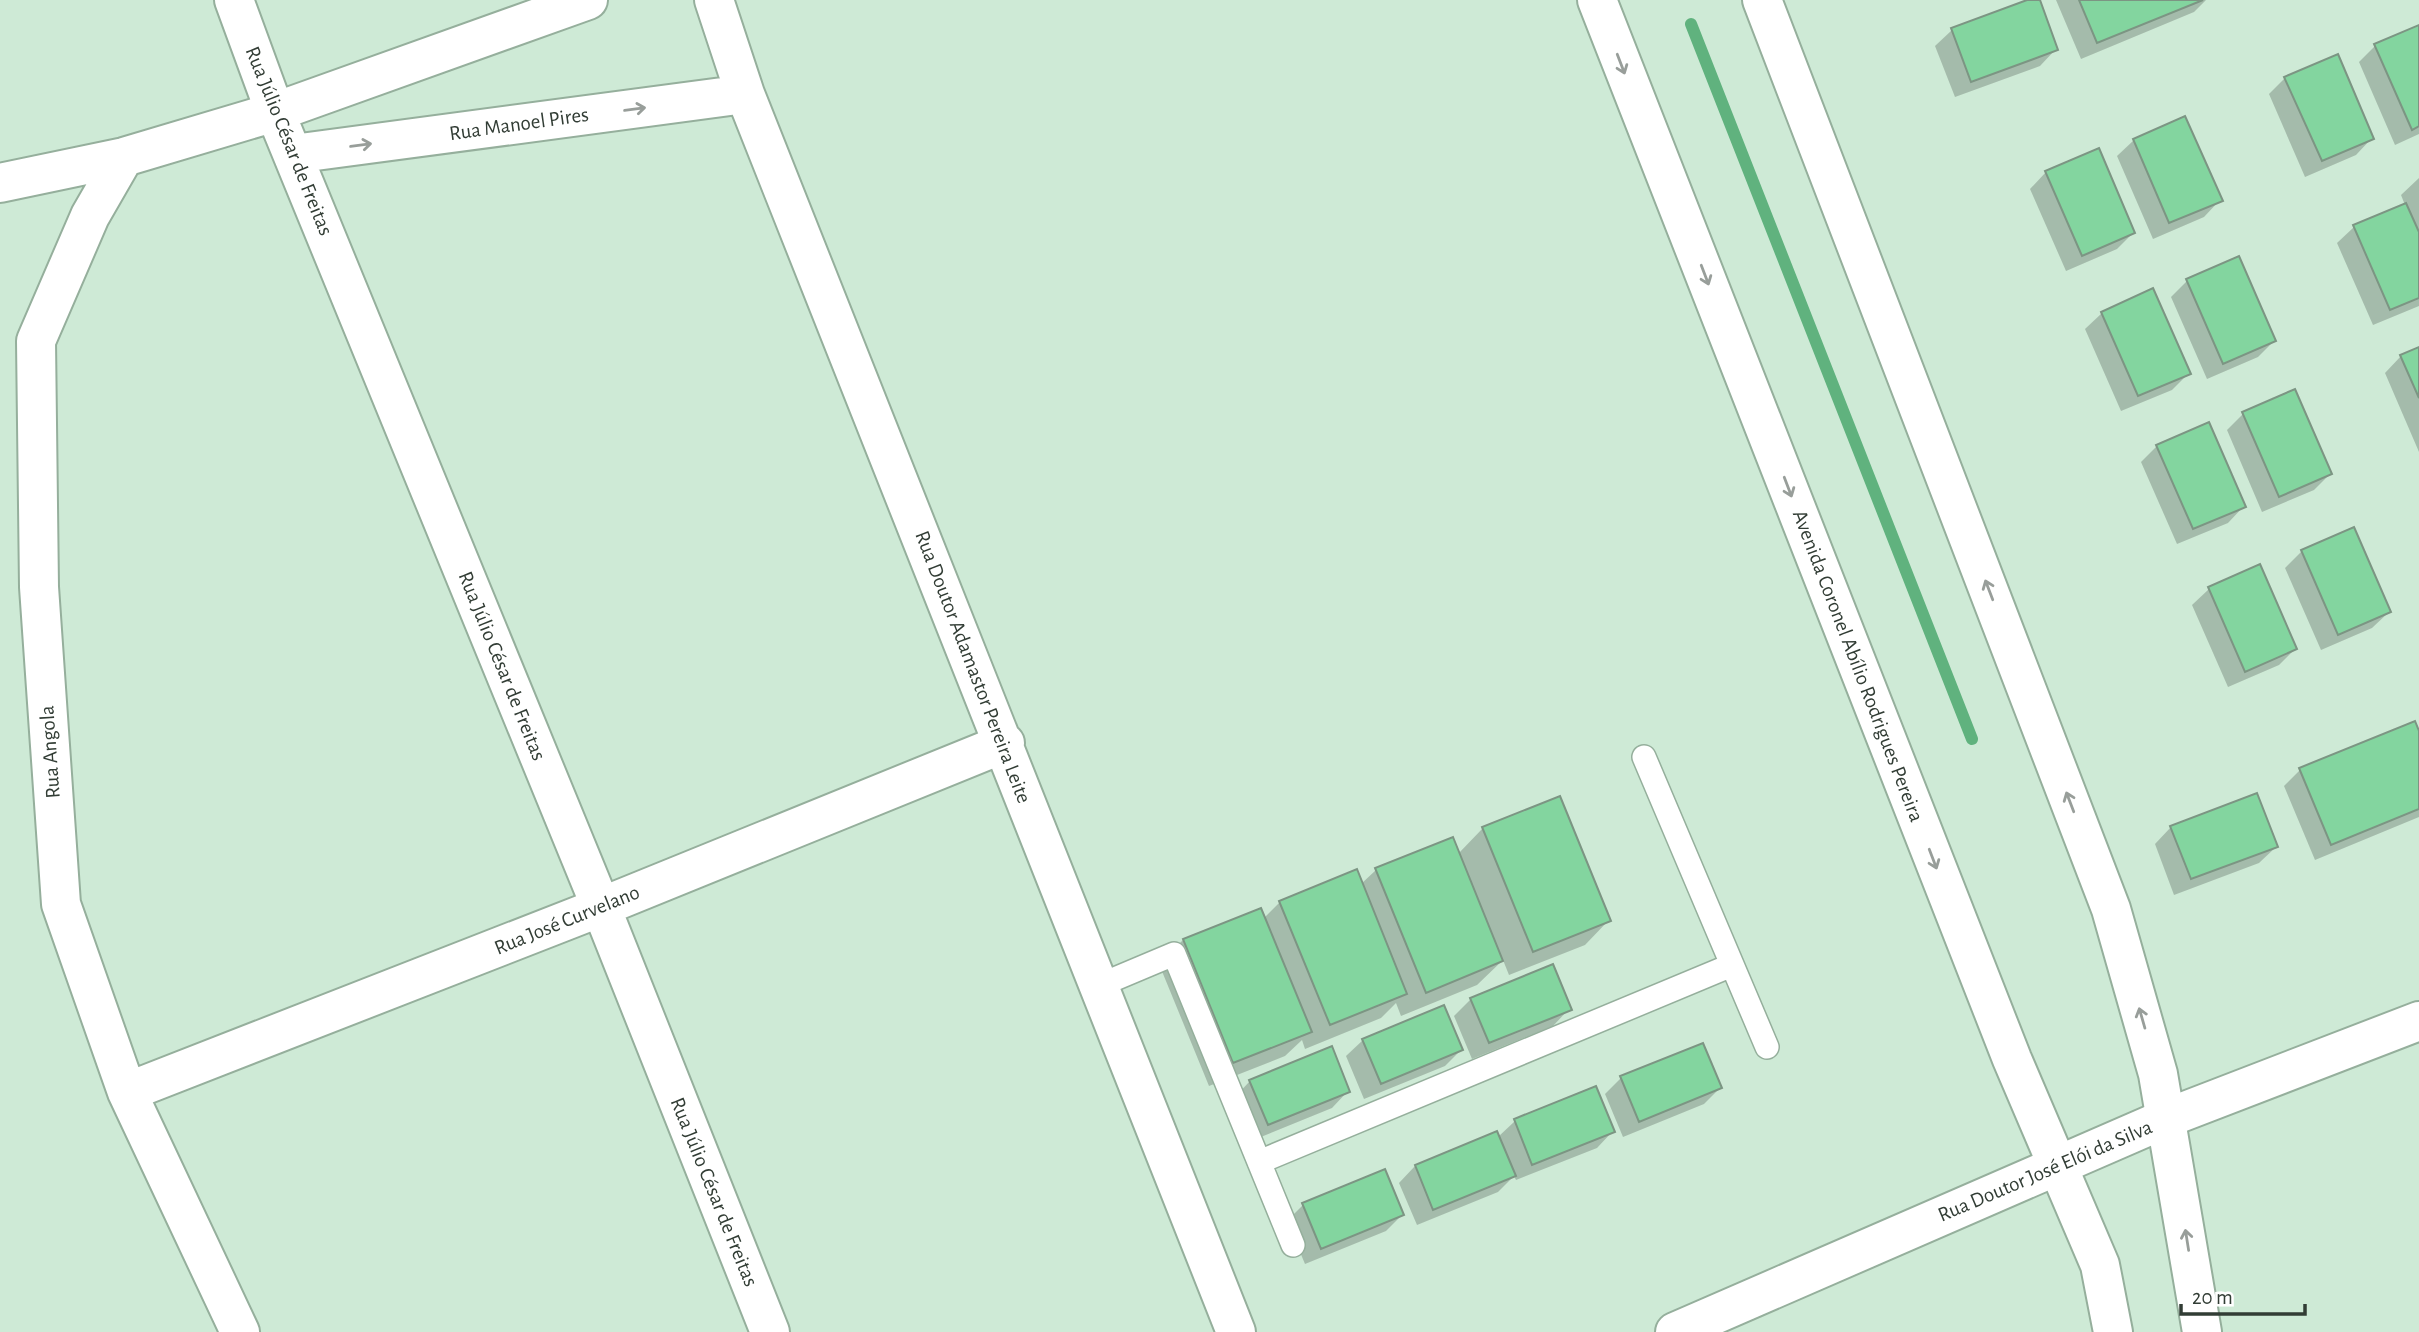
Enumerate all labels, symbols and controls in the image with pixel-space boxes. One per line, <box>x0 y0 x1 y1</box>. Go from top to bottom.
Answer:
street label: Rua Júlio César de Freitas <box>241 43 337 239</box>
one-way arrow <box>1616 52 1629 74</box>
one-way arrow <box>623 103 646 116</box>
street label: Rua Manoel Pires <box>448 104 590 144</box>
one-way arrow <box>349 139 372 152</box>
one-way arrow <box>1699 264 1712 286</box>
one-way arrow <box>1782 476 1795 498</box>
street label: Avenida Coronel Abílio Rodrigues Pereira <box>1789 507 1927 825</box>
street label: Rua Doutor Adamastor Pereira Leite <box>911 528 1035 806</box>
street label: Rua Júlio César de Freitas <box>454 568 550 764</box>
one-way arrow <box>1981 579 1994 601</box>
street label: Rua Angola <box>36 704 64 799</box>
one-way arrow <box>2063 792 2075 814</box>
one-way arrow <box>1928 847 1941 869</box>
street label: Rua José Curvelano <box>491 881 643 959</box>
one-way arrow <box>2135 1007 2148 1029</box>
street label: Rua Júlio César de Freitas <box>666 1094 762 1290</box>
street label: Rua Doutor José Elói da Silva <box>1935 1116 2155 1226</box>
one-way arrow <box>2181 1229 2194 1252</box>
scale bar <box>2181 1272 2305 1316</box>
text: 20 m <box>2192 1287 2233 1308</box>

